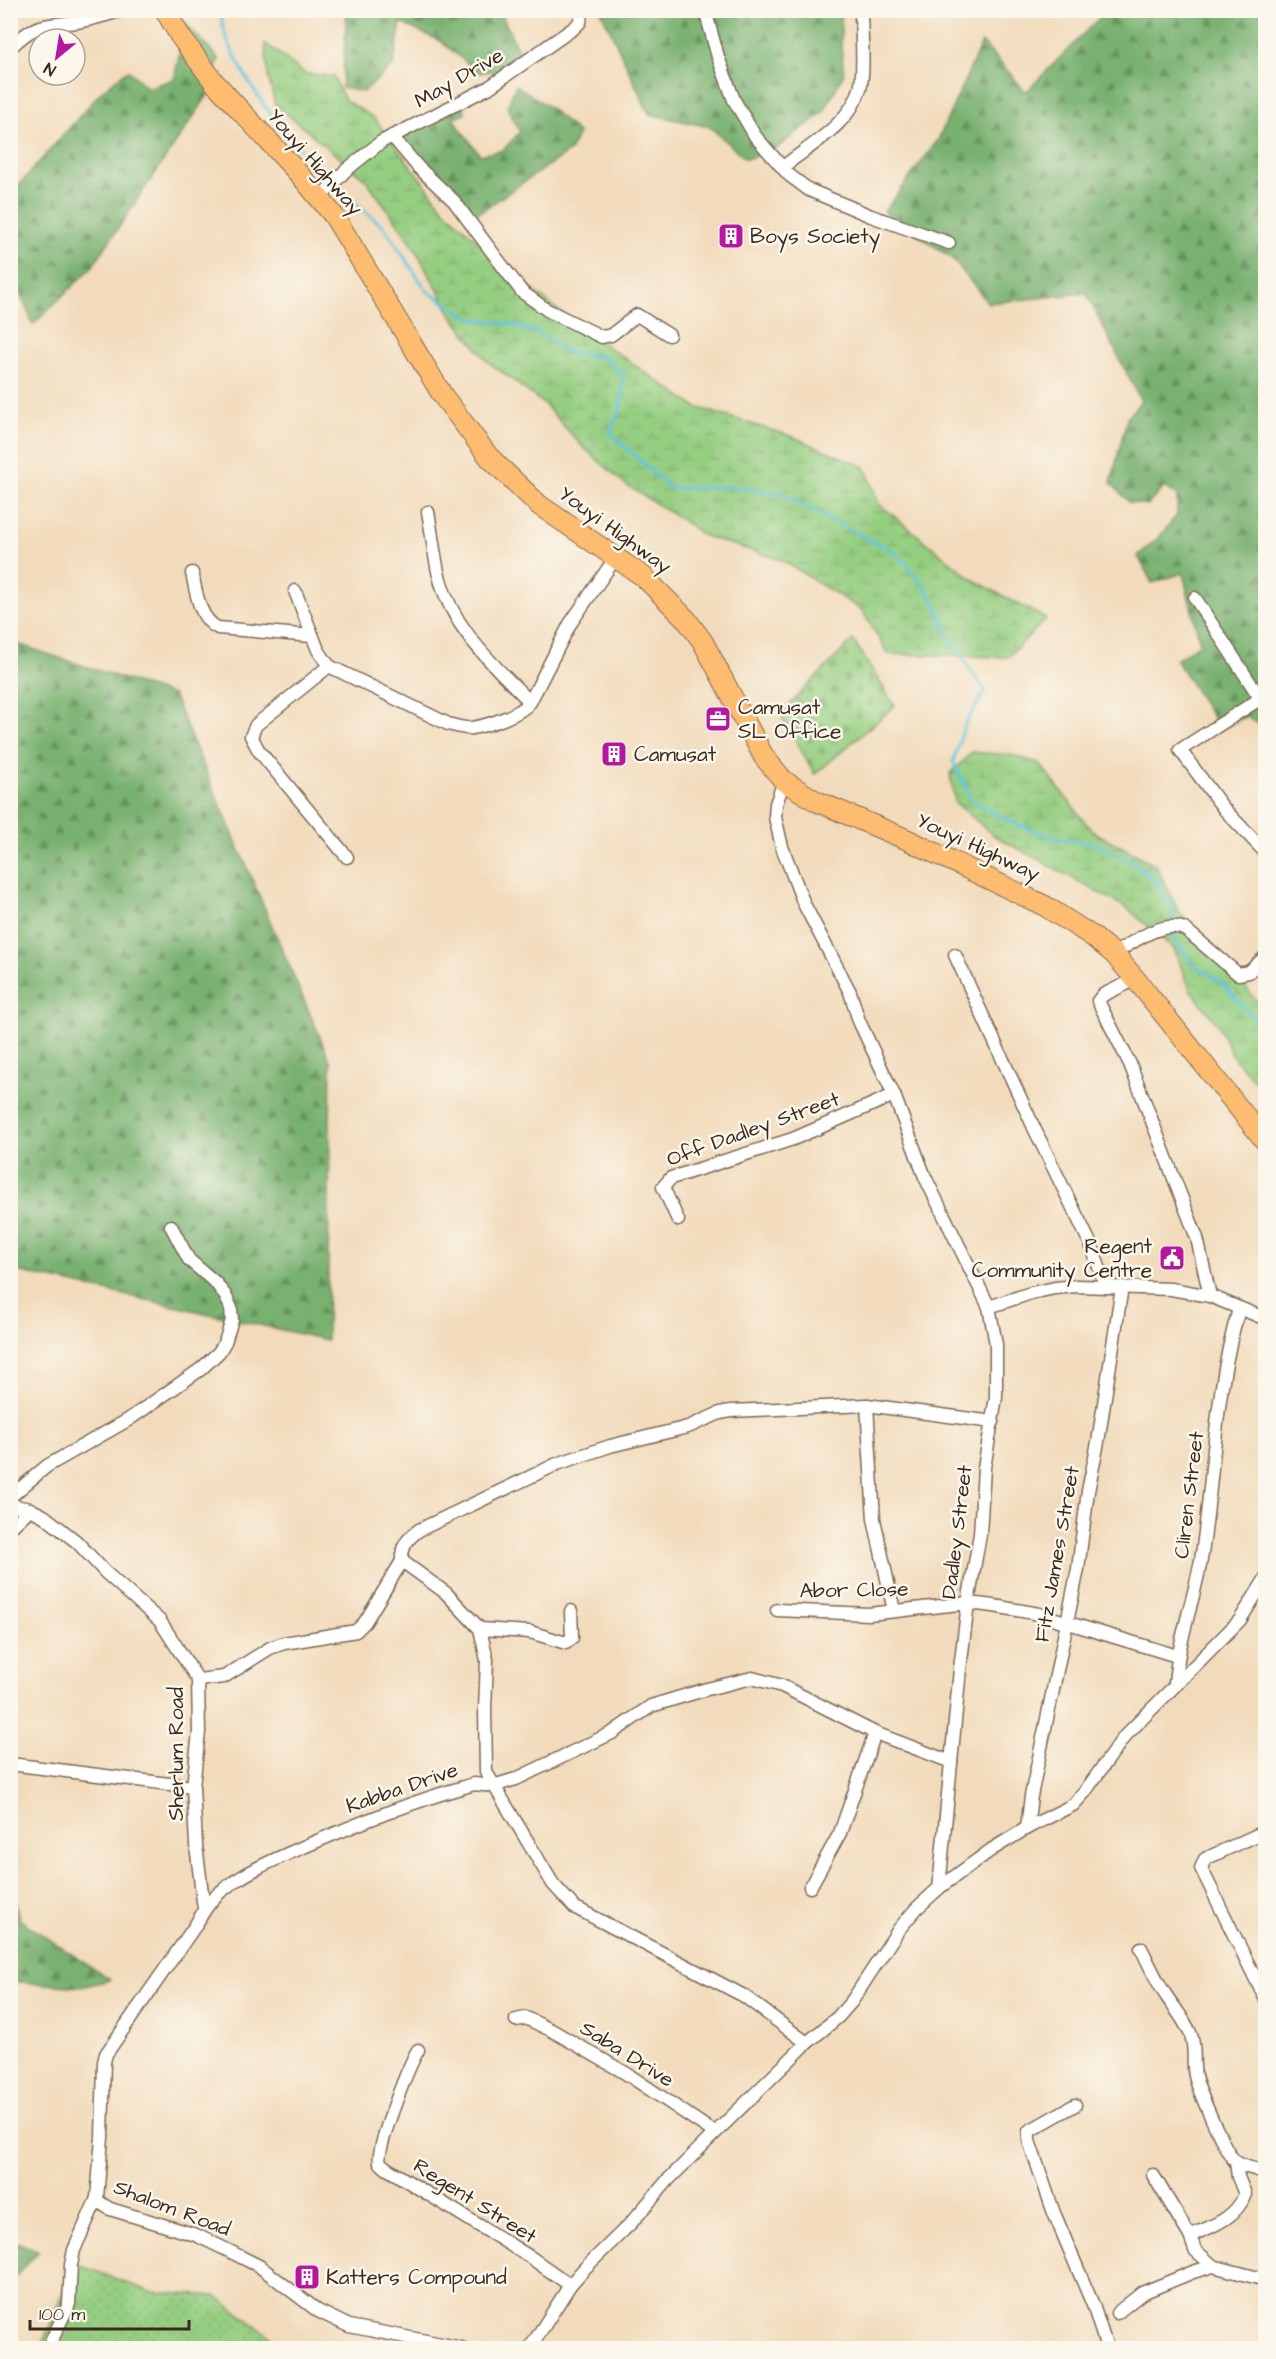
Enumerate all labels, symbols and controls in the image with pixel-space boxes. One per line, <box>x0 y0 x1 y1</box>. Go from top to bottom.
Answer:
north arrow <box>27 27 87 87</box>
street label: May Drive <box>409 41 510 117</box>
text: N <box>40 57 60 81</box>
street label: Youyi Highway <box>259 102 370 223</box>
building icon: Boys Society <box>716 221 746 251</box>
place label: Boys Society <box>750 222 881 253</box>
street label: Youyi Highway <box>551 479 678 583</box>
place label: Camusat SL Office <box>738 693 841 746</box>
office icon: Camusat SL Office <box>703 704 733 734</box>
building icon: Camusat <box>599 739 629 769</box>
place label: Camusat <box>634 740 717 769</box>
street label: Youyi Highway <box>911 806 1045 890</box>
street label: Off Dadley Street <box>663 1084 845 1176</box>
place label: Regent Community Centre <box>972 1232 1153 1287</box>
public building icon: Regent Community Centre <box>1157 1243 1187 1273</box>
street label: Cliren Street <box>1167 1429 1211 1560</box>
street label: Dadley Street <box>934 1463 982 1601</box>
street label: Fitz James Street <box>1027 1463 1087 1644</box>
street label: Abor Close <box>799 1575 909 1605</box>
street label: Sherlum Road <box>162 1687 191 1821</box>
street label: Kabba Drive <box>342 1755 462 1821</box>
street label: Saba Drive <box>574 2014 680 2094</box>
street label: Regent Street <box>407 2151 543 2253</box>
street label: Shalom Road <box>110 2172 235 2244</box>
building icon: Katters Compound <box>292 2262 322 2292</box>
place label: Katters Compound <box>326 2263 507 2293</box>
scale bar <box>30 2293 189 2331</box>
text: 100 m <box>39 2302 85 2327</box>

